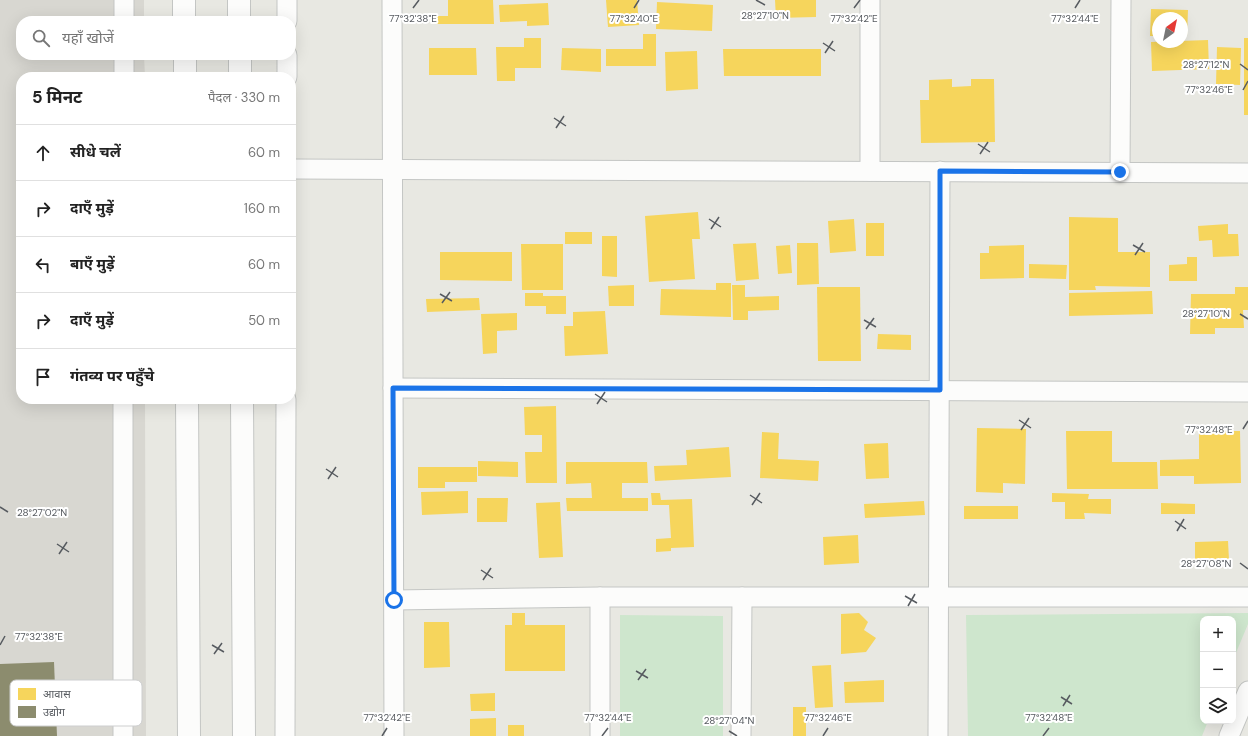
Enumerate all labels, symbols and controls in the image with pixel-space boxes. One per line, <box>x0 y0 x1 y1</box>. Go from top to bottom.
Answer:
text: 28°27'10"N <box>741 9 789 22</box>
text: 77°32'38"E <box>389 12 437 25</box>
text: 77°32'40"E <box>610 12 659 25</box>
text: 77°32'42"E <box>830 12 878 25</box>
text: 77°32'44"E <box>1051 12 1099 25</box>
north arrow <box>1152 12 1188 48</box>
search box <box>16 16 296 60</box>
icon: search <box>30 27 52 49</box>
text: यहाँ खोजें <box>62 28 114 48</box>
text: 28°27'12"N <box>1183 58 1229 71</box>
text: 77°32'46"E <box>1185 83 1233 96</box>
text: 5 मिनट <box>32 86 82 108</box>
text: पैदल · 330 m <box>208 89 280 106</box>
icon: ahead <box>32 142 54 164</box>
text: सीधे चलें <box>70 142 121 162</box>
text: 60 m <box>248 144 280 161</box>
route end <box>1111 163 1129 181</box>
icon: right <box>32 198 54 220</box>
text: दाएँ मुड़ें <box>70 198 114 218</box>
text: 160 m <box>244 200 280 217</box>
icon: left <box>32 254 54 276</box>
text: बाएँ मुड़ें <box>70 254 115 274</box>
text: 60 m <box>248 256 280 273</box>
text: 28°27'10"N <box>1182 307 1230 320</box>
icon: right <box>32 310 54 332</box>
text: दाएँ मुड़ें <box>70 310 114 330</box>
text: 50 m <box>248 312 280 329</box>
icon: arrive <box>32 366 54 388</box>
text: गंतव्य पर पहुँचे <box>70 366 154 386</box>
text: 77°32'48"E <box>1185 423 1233 436</box>
text: 28°27'02"N <box>17 506 67 519</box>
text: 28°27'08"N <box>1181 557 1231 570</box>
route start <box>385 591 403 609</box>
map controls <box>1200 616 1236 724</box>
button: + <box>1200 616 1236 652</box>
text: 77°32'38"E <box>15 630 63 643</box>
button: − <box>1200 652 1236 688</box>
legend <box>10 680 142 726</box>
text: आवास <box>43 687 71 701</box>
button: layers <box>1200 688 1236 724</box>
text: उद्योग <box>43 705 66 719</box>
text: 77°32'42"E <box>363 711 411 724</box>
text: 77°32'44"E <box>584 711 632 724</box>
text: 77°32'46"E <box>804 711 852 724</box>
text: 77°32'48"E <box>1025 711 1073 724</box>
text: 28°27'04"N <box>704 714 754 727</box>

